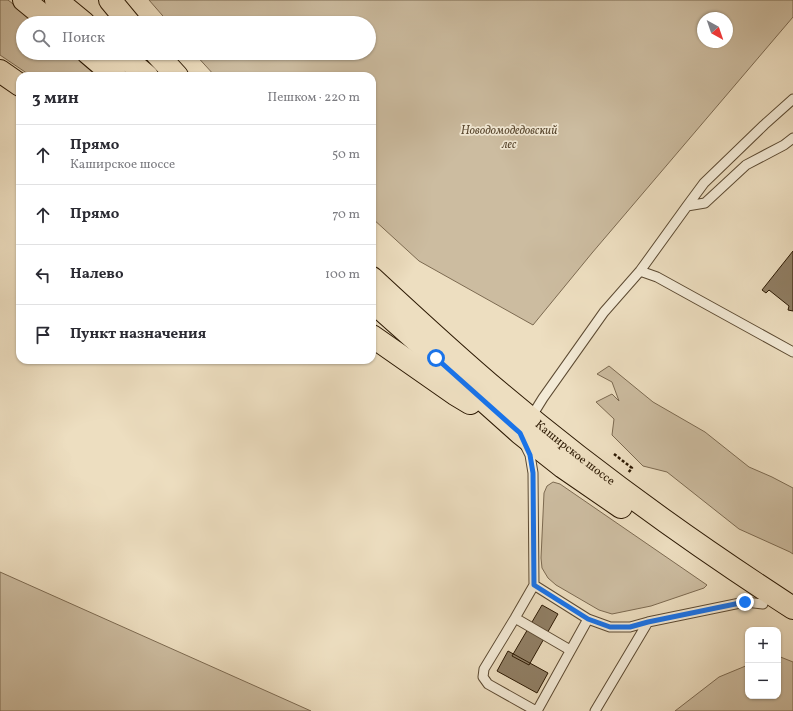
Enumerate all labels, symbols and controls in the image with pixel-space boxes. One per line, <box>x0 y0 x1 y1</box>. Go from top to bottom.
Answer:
north arrow <box>697 12 733 48</box>
search box <box>16 16 376 60</box>
icon: search <box>30 27 52 49</box>
text: Поиск <box>62 28 105 49</box>
text: 3 мин <box>32 87 79 110</box>
text: Пешком · 220 m <box>268 89 360 107</box>
park label: Новодомодедовский лес <box>461 123 557 153</box>
text: Прямо <box>70 135 119 156</box>
icon: ahead <box>32 144 54 166</box>
text: 50 m <box>332 146 360 164</box>
text: Каширское шоссе <box>70 156 175 174</box>
icon: ahead <box>32 204 54 226</box>
text: Прямо <box>70 204 119 225</box>
text: 70 m <box>332 206 360 224</box>
icon: left <box>32 264 54 286</box>
text: Налево <box>70 264 124 285</box>
text: 100 m <box>325 266 360 284</box>
icon: arrive <box>32 324 54 346</box>
text: Пункт назначения <box>70 324 206 345</box>
route start <box>427 349 445 367</box>
street label: Каширское шоссе <box>531 417 618 490</box>
route end <box>736 593 754 611</box>
map controls <box>745 627 781 699</box>
button: + <box>745 627 781 663</box>
button: − <box>745 663 781 699</box>

